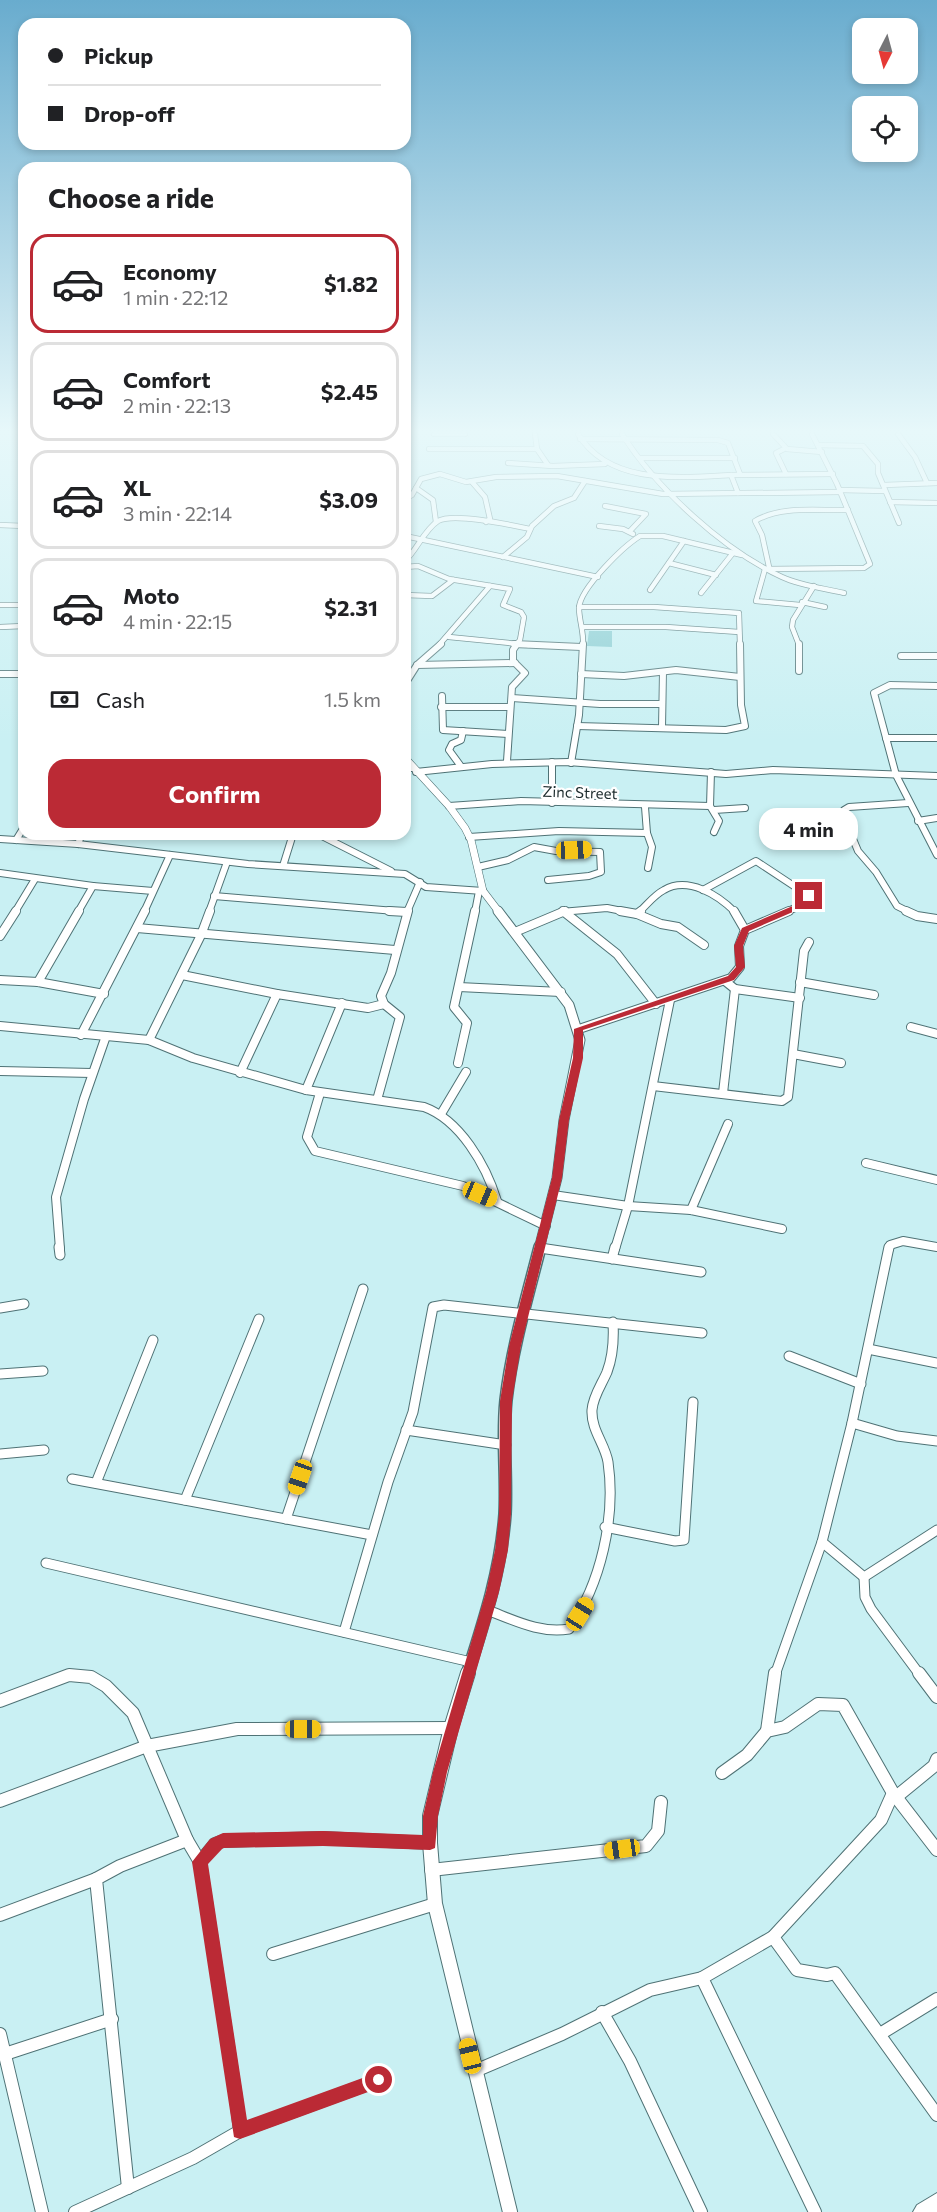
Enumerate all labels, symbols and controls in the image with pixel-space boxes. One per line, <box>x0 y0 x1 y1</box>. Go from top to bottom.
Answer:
north arrow <box>852 18 918 84</box>
map controls <box>852 18 918 162</box>
text: Pickup <box>84 42 153 69</box>
button: locate <box>852 96 918 162</box>
text: Drop-off <box>84 100 175 127</box>
text: Choose a ride <box>48 181 214 214</box>
icon: car <box>51 257 105 311</box>
text: Economy <box>123 258 217 285</box>
text: $1.82 <box>324 270 378 297</box>
text: 1 min · 22:12 <box>123 285 228 309</box>
icon: car <box>51 365 105 419</box>
text: Comfort <box>123 366 211 393</box>
text: $2.45 <box>321 378 378 405</box>
text: 2 min · 22:13 <box>123 393 231 417</box>
icon: car <box>51 473 105 527</box>
text: XL <box>123 474 151 501</box>
text: $3.09 <box>319 486 378 513</box>
text: 3 min · 22:14 <box>123 501 232 525</box>
icon: car <box>51 581 105 635</box>
text: Moto <box>123 582 179 609</box>
text: $2.31 <box>324 594 378 621</box>
text: 4 min · 22:15 <box>123 609 232 633</box>
icon: cash <box>48 683 81 716</box>
text: Cash <box>96 686 145 713</box>
text: 1.5 km <box>324 687 381 711</box>
button: Confirm <box>48 759 381 828</box>
street label: Zinc Street <box>542 782 618 802</box>
callout: 4 min <box>760 809 858 851</box>
text: 4 min <box>783 817 834 841</box>
car <box>556 840 592 860</box>
route end <box>795 882 822 909</box>
car <box>460 1179 500 1209</box>
car <box>286 1457 314 1497</box>
car <box>563 1594 597 1634</box>
car <box>285 1720 321 1738</box>
car <box>603 1838 641 1860</box>
car <box>457 2036 483 2076</box>
route start <box>365 2066 392 2093</box>

